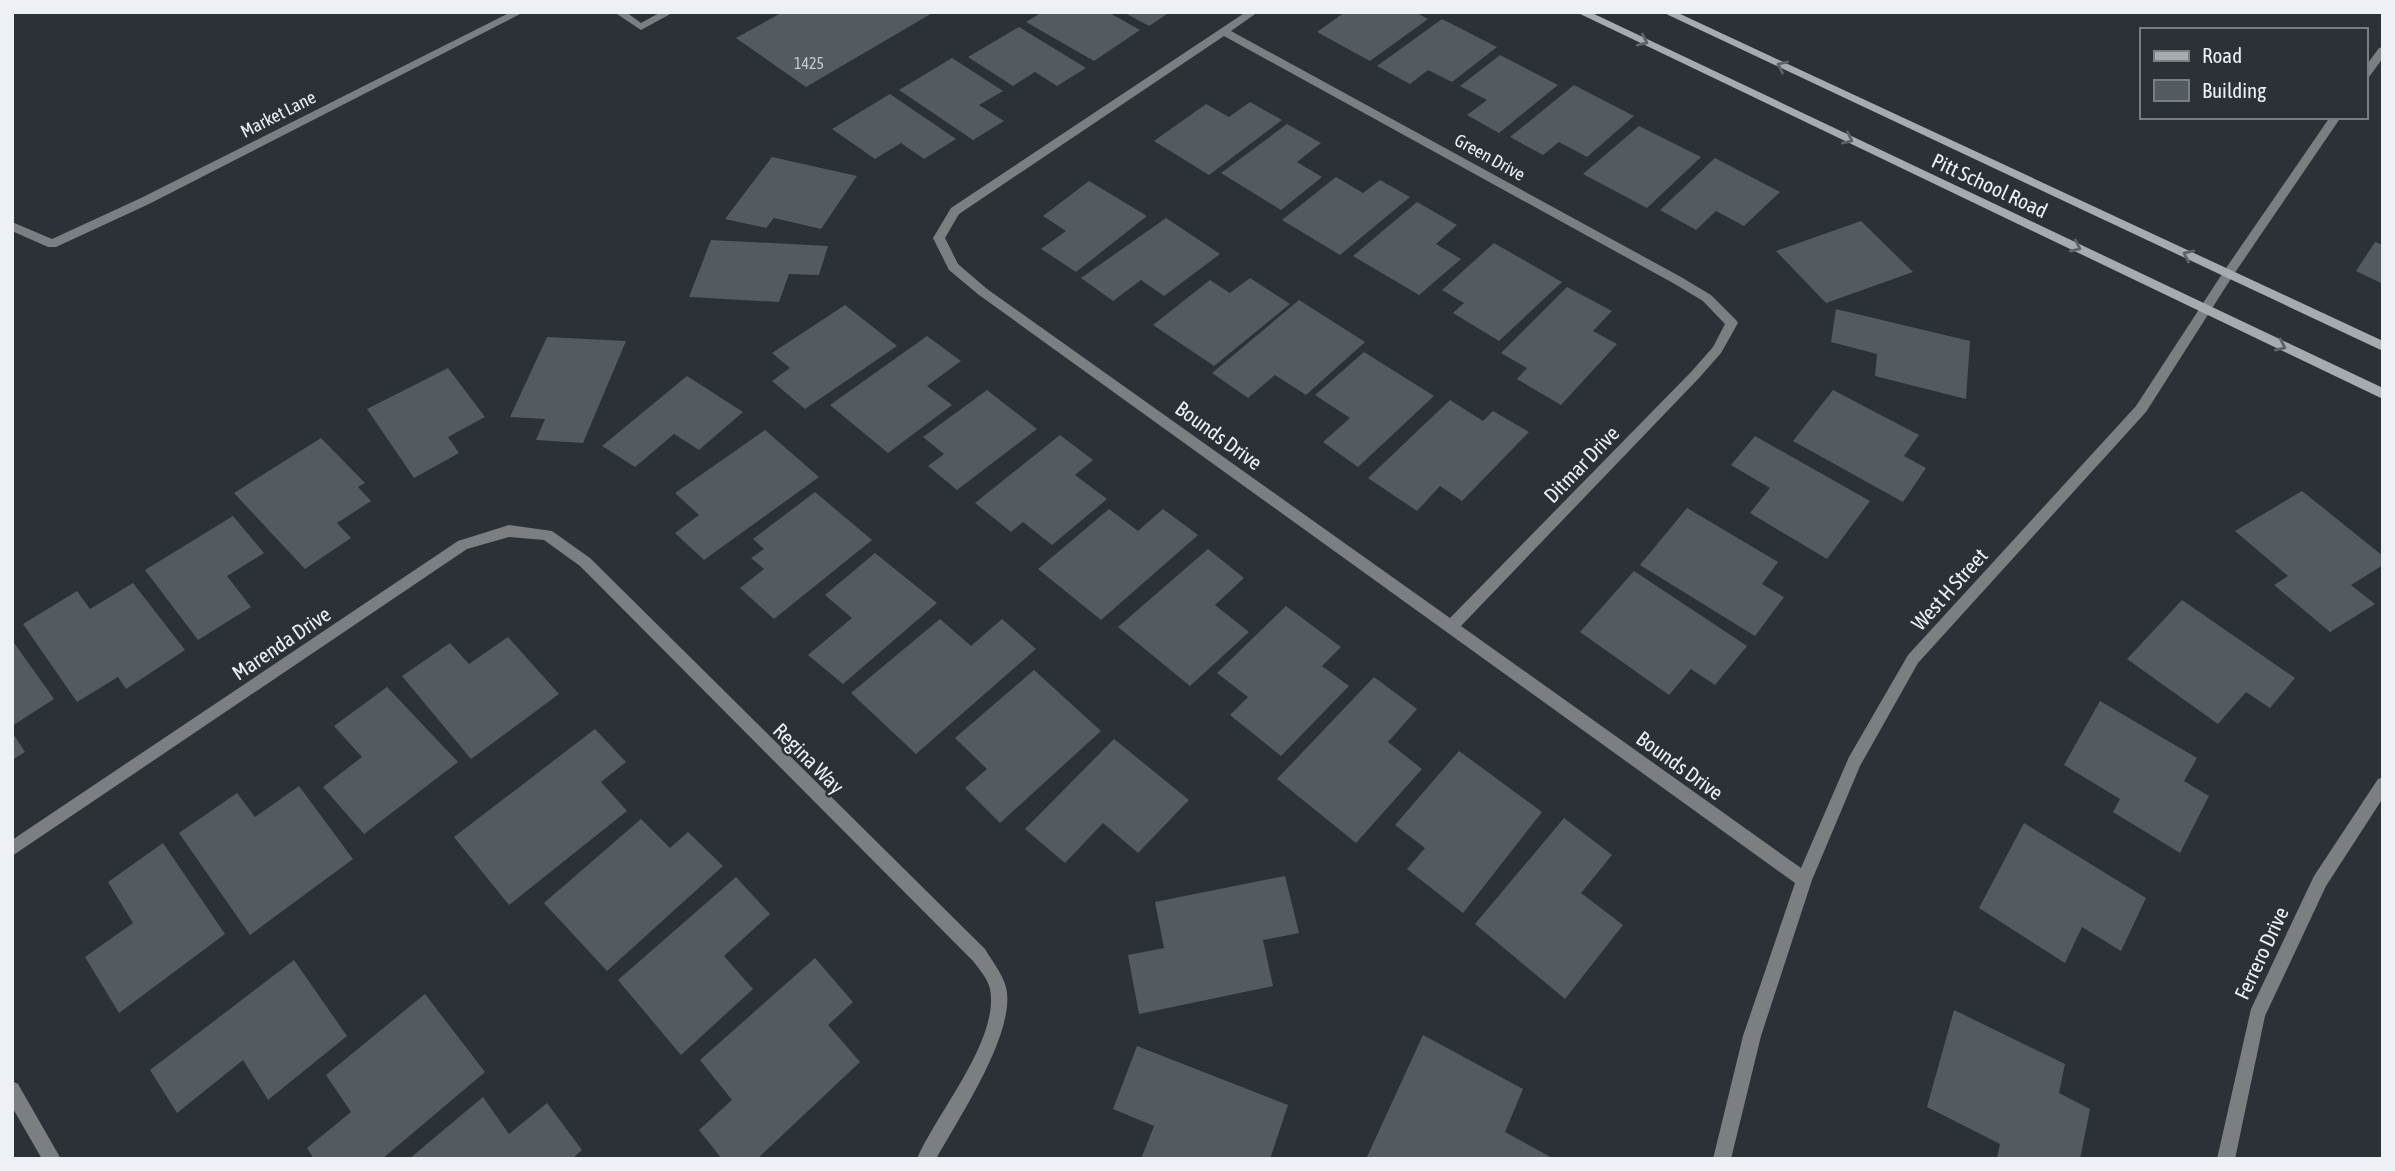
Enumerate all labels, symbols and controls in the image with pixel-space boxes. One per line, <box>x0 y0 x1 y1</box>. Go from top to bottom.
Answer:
legend <box>2140 28 2367 119</box>
one-way arrow <box>1636 33 1648 47</box>
text: Road <box>2202 43 2242 67</box>
house number: 1425 <box>794 54 824 72</box>
one-way arrow <box>1777 60 1789 74</box>
text: Building <box>2202 78 2266 102</box>
street label: Market Lane <box>237 86 319 142</box>
street label: Green Drive <box>1451 129 1529 185</box>
one-way arrow <box>1841 131 1853 145</box>
street label: Pitt School Road <box>1928 148 2052 222</box>
one-way arrow <box>2069 239 2081 253</box>
one-way arrow <box>2183 249 2195 263</box>
one-way arrow <box>2274 337 2286 351</box>
street label: Bounds Drive <box>1171 396 1267 474</box>
street label: Ditmar Drive <box>1539 421 1623 507</box>
street label: West H Street <box>1906 543 1992 635</box>
street label: Marenda Drive <box>227 601 335 685</box>
street label: Regina Way <box>769 718 849 798</box>
street label: Bounds Drive <box>1632 726 1728 804</box>
street label: Ferrero Drive <box>2229 903 2293 1003</box>

